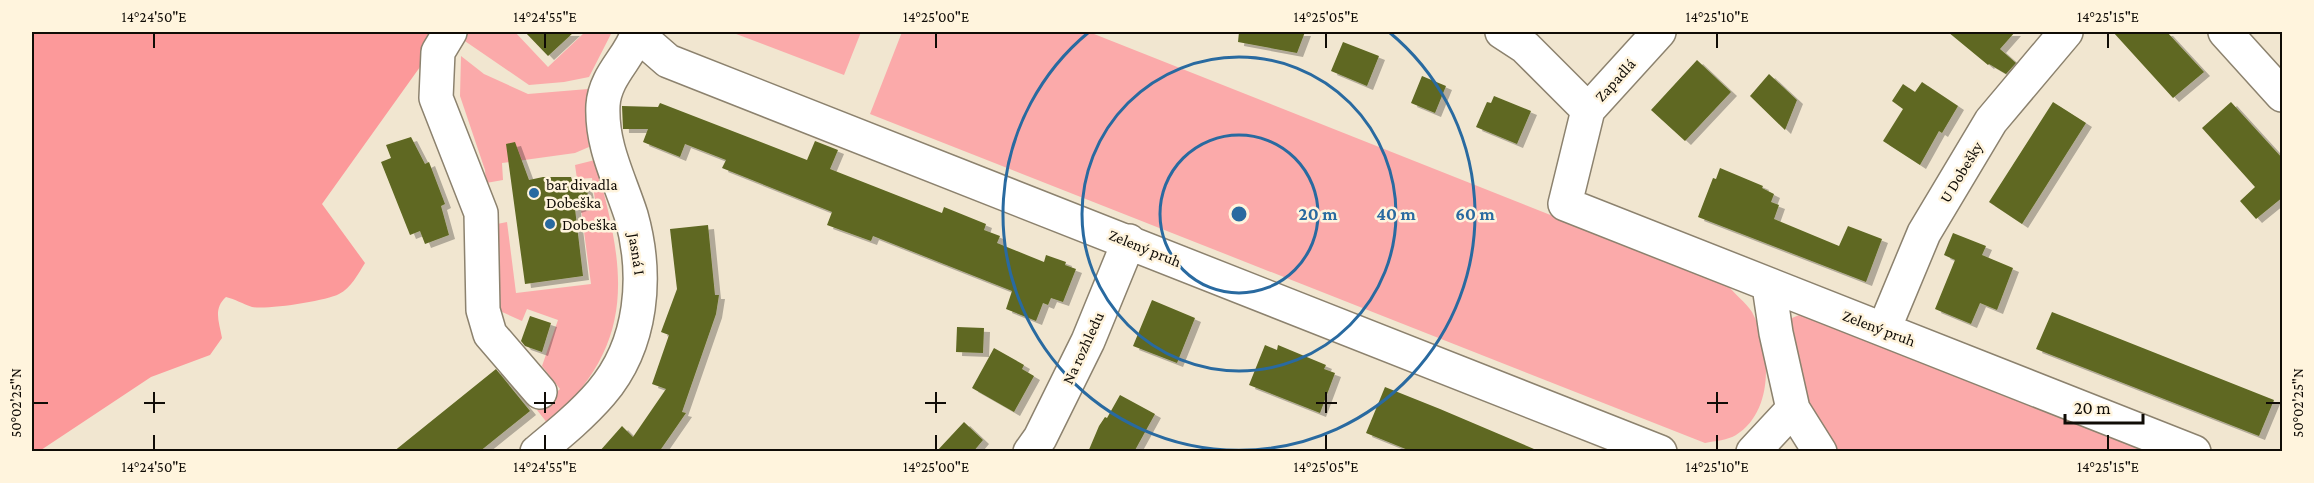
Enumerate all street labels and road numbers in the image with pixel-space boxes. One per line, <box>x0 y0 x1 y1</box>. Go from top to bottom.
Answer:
street label: Zapadlá <box>1591 55 1640 106</box>
street label: U Dobešky <box>1936 138 1987 206</box>
street label: Zelený pruh <box>1106 226 1184 271</box>
street label: Jasná I <box>624 230 649 277</box>
street label: Zelený pruh <box>1840 306 1918 351</box>
street label: Na rozhledu <box>1059 309 1107 387</box>

